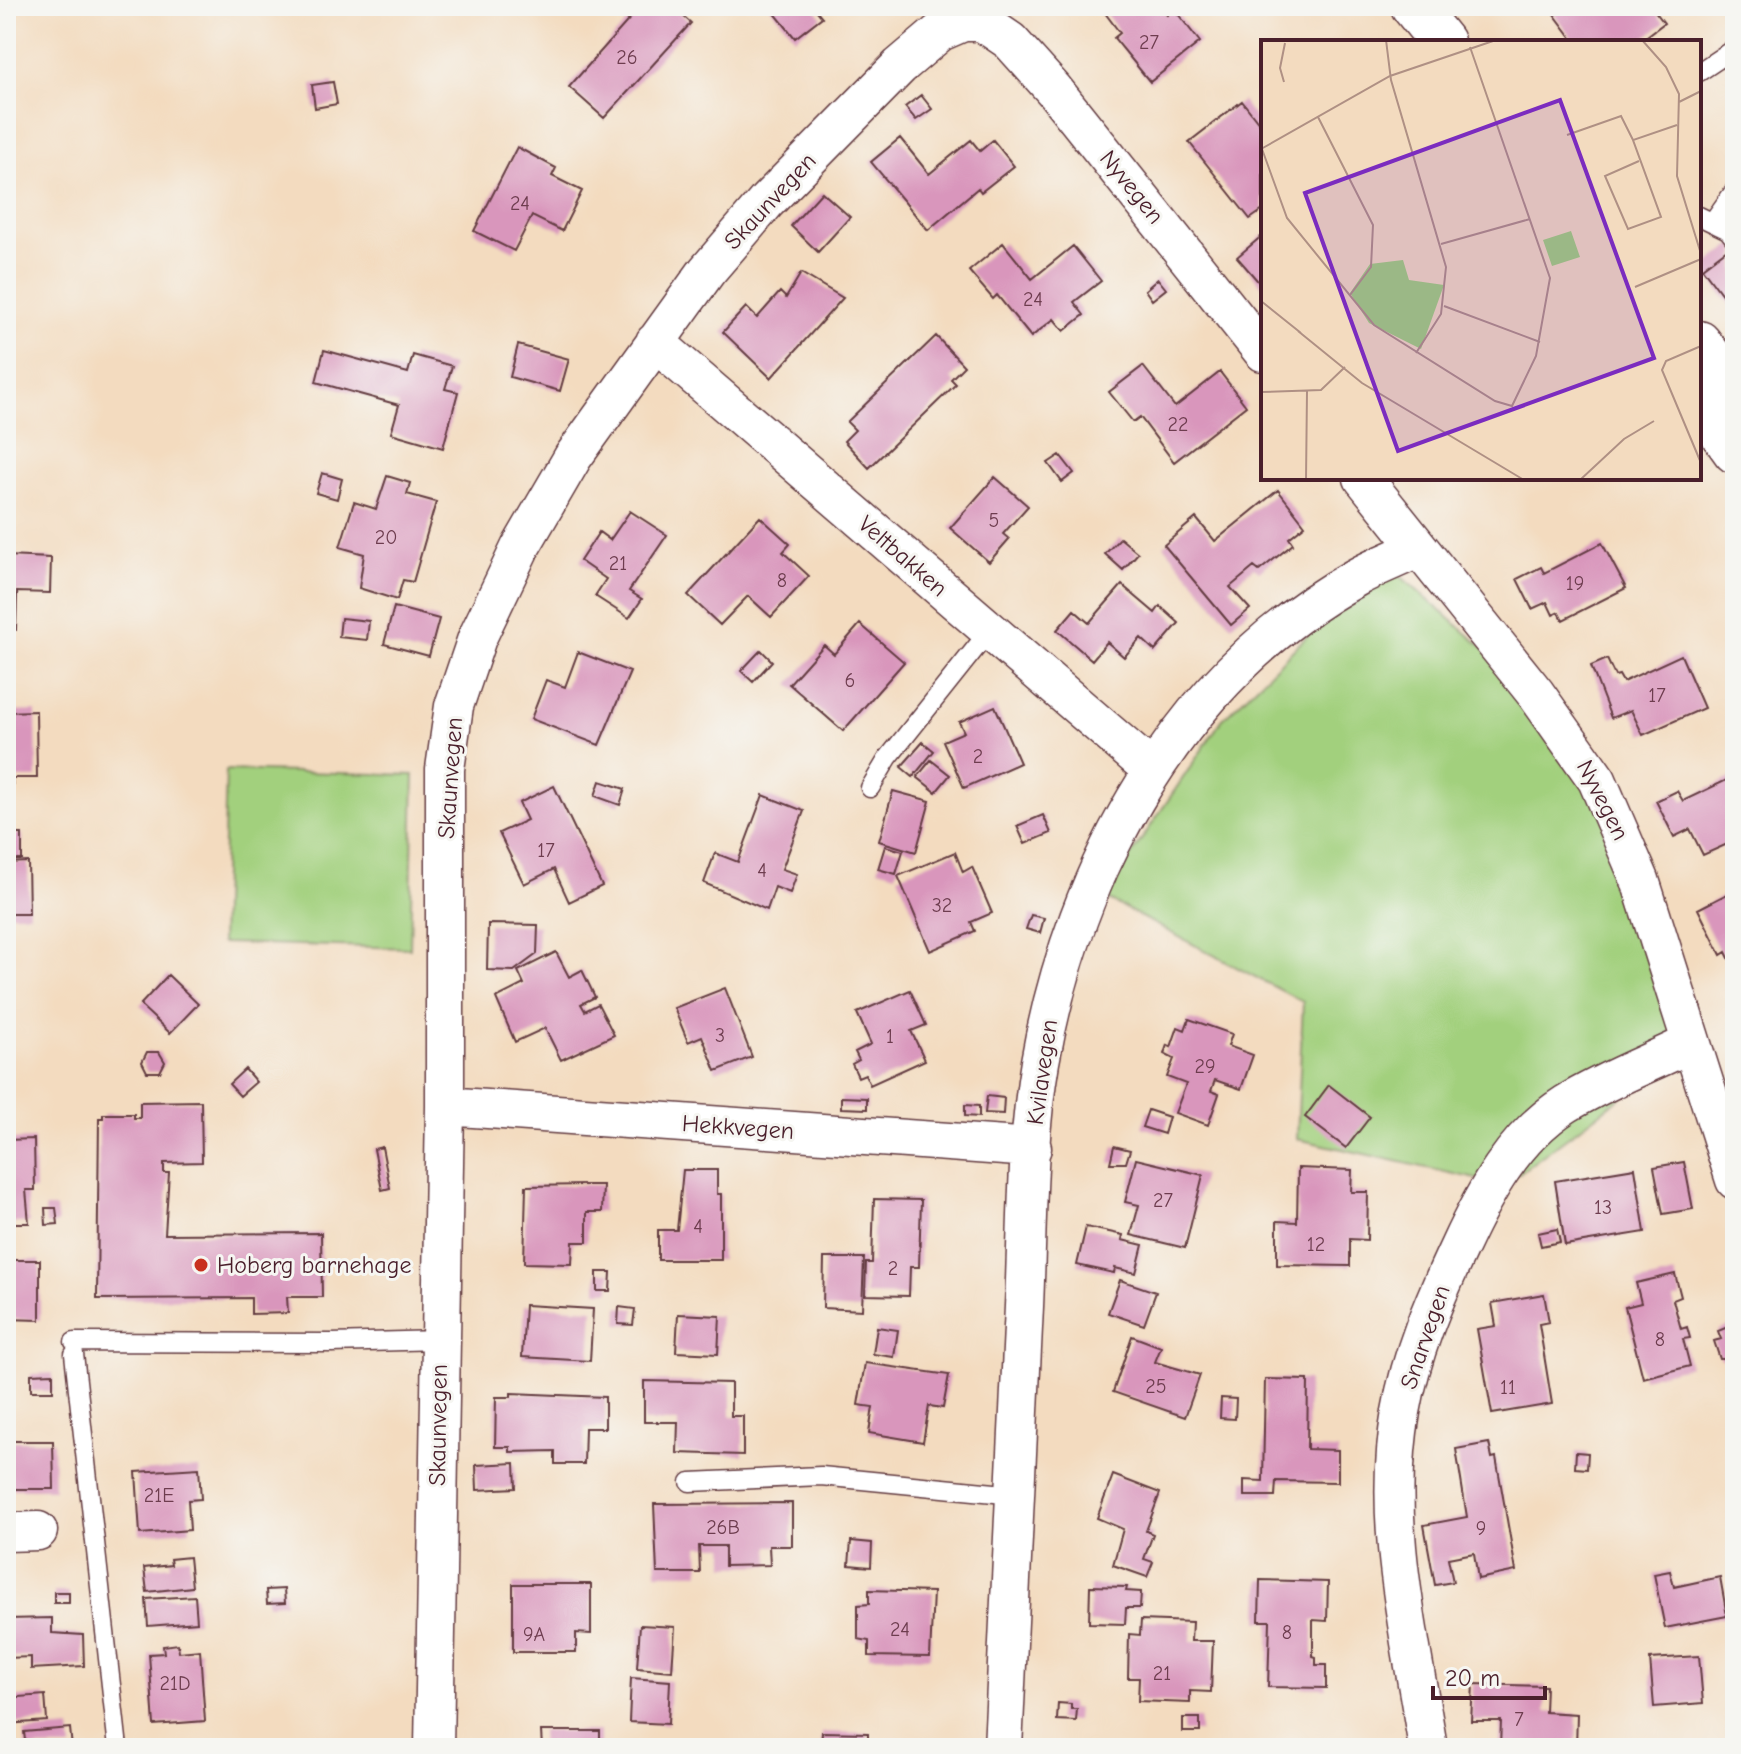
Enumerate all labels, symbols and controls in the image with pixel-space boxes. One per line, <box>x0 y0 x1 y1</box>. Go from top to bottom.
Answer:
house number: 27 <box>1139 31 1159 54</box>
inset map <box>1261 40 1701 480</box>
house number: 26 <box>616 46 638 69</box>
street label: Nyvegen <box>1094 145 1170 229</box>
street label: Skaunvegen <box>718 147 822 255</box>
house number: 24 <box>510 192 530 215</box>
house number: 24 <box>1023 288 1043 311</box>
house number: 22 <box>1168 413 1188 436</box>
house number: 5 <box>989 509 999 532</box>
street label: Veltbakken <box>853 510 953 602</box>
house number: 20 <box>375 526 397 549</box>
house number: 21 <box>609 552 627 575</box>
house number: 8 <box>777 569 787 592</box>
house number: 19 <box>1566 572 1584 595</box>
house number: 6 <box>845 669 855 692</box>
house number: 17 <box>1648 684 1666 707</box>
street label: Skaunvegen <box>432 716 468 840</box>
house number: 2 <box>973 745 983 768</box>
street label: Nyvegen <box>1571 755 1635 845</box>
house number: 17 <box>537 839 555 862</box>
house number: 4 <box>757 859 767 882</box>
house number: 32 <box>932 894 952 917</box>
street label: Kvilavegen <box>1021 1017 1063 1127</box>
house number: 3 <box>715 1024 725 1047</box>
house number: 1 <box>886 1025 894 1048</box>
house number: 29 <box>1194 1055 1216 1078</box>
street label: Hekkvegen <box>681 1109 795 1145</box>
house number: 27 <box>1153 1189 1173 1212</box>
house number: 13 <box>1594 1196 1612 1219</box>
house number: 4 <box>693 1215 703 1238</box>
house number: 12 <box>1307 1233 1325 1256</box>
place label: Hoberg barnehage <box>217 1251 412 1279</box>
marker: Hoberg barnehage <box>192 1256 210 1274</box>
house number: 2 <box>888 1257 898 1280</box>
street label: Snarvegen <box>1394 1281 1456 1393</box>
house number: 8 <box>1655 1328 1665 1351</box>
street label: Skaunvegen <box>423 1364 453 1486</box>
house number: 25 <box>1145 1375 1167 1398</box>
house number: 11 <box>1500 1376 1516 1399</box>
house number: 21E <box>144 1484 174 1507</box>
house number: 26B <box>706 1516 740 1539</box>
house number: 9 <box>1476 1517 1486 1540</box>
house number: 24 <box>890 1618 910 1641</box>
house number: 8 <box>1282 1621 1292 1644</box>
house number: 9A <box>523 1623 545 1646</box>
scale bar <box>1433 1650 1545 1700</box>
house number: 21 <box>1153 1662 1171 1685</box>
text: 20 m <box>1445 1664 1500 1692</box>
house number: 21D <box>160 1672 190 1695</box>
house number: 7 <box>1514 1708 1524 1731</box>

